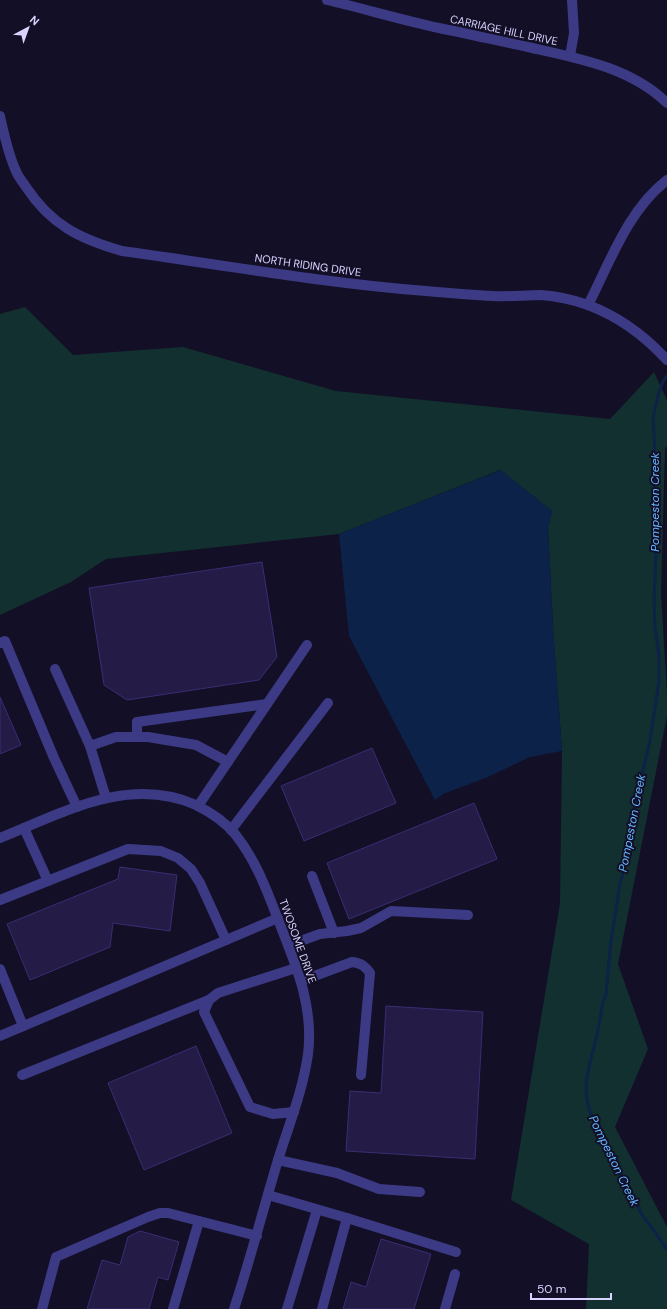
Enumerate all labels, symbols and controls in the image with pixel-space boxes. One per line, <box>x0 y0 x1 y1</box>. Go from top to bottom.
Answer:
north arrow <box>8 8 48 48</box>
street label: CARRIAGE HILL DRIVE <box>449 12 559 48</box>
text: N <box>27 13 42 28</box>
street label: NORTH RIDING DRIVE <box>254 251 362 279</box>
water label: Pompeston Creek <box>647 451 663 552</box>
water label: Pompeston Creek <box>615 772 649 873</box>
street label: TWOSOME DRIVE <box>276 897 320 985</box>
water label: Pompeston Creek <box>585 1113 643 1210</box>
scale bar <box>531 1275 611 1301</box>
text: 50 m <box>537 1281 566 1297</box>

